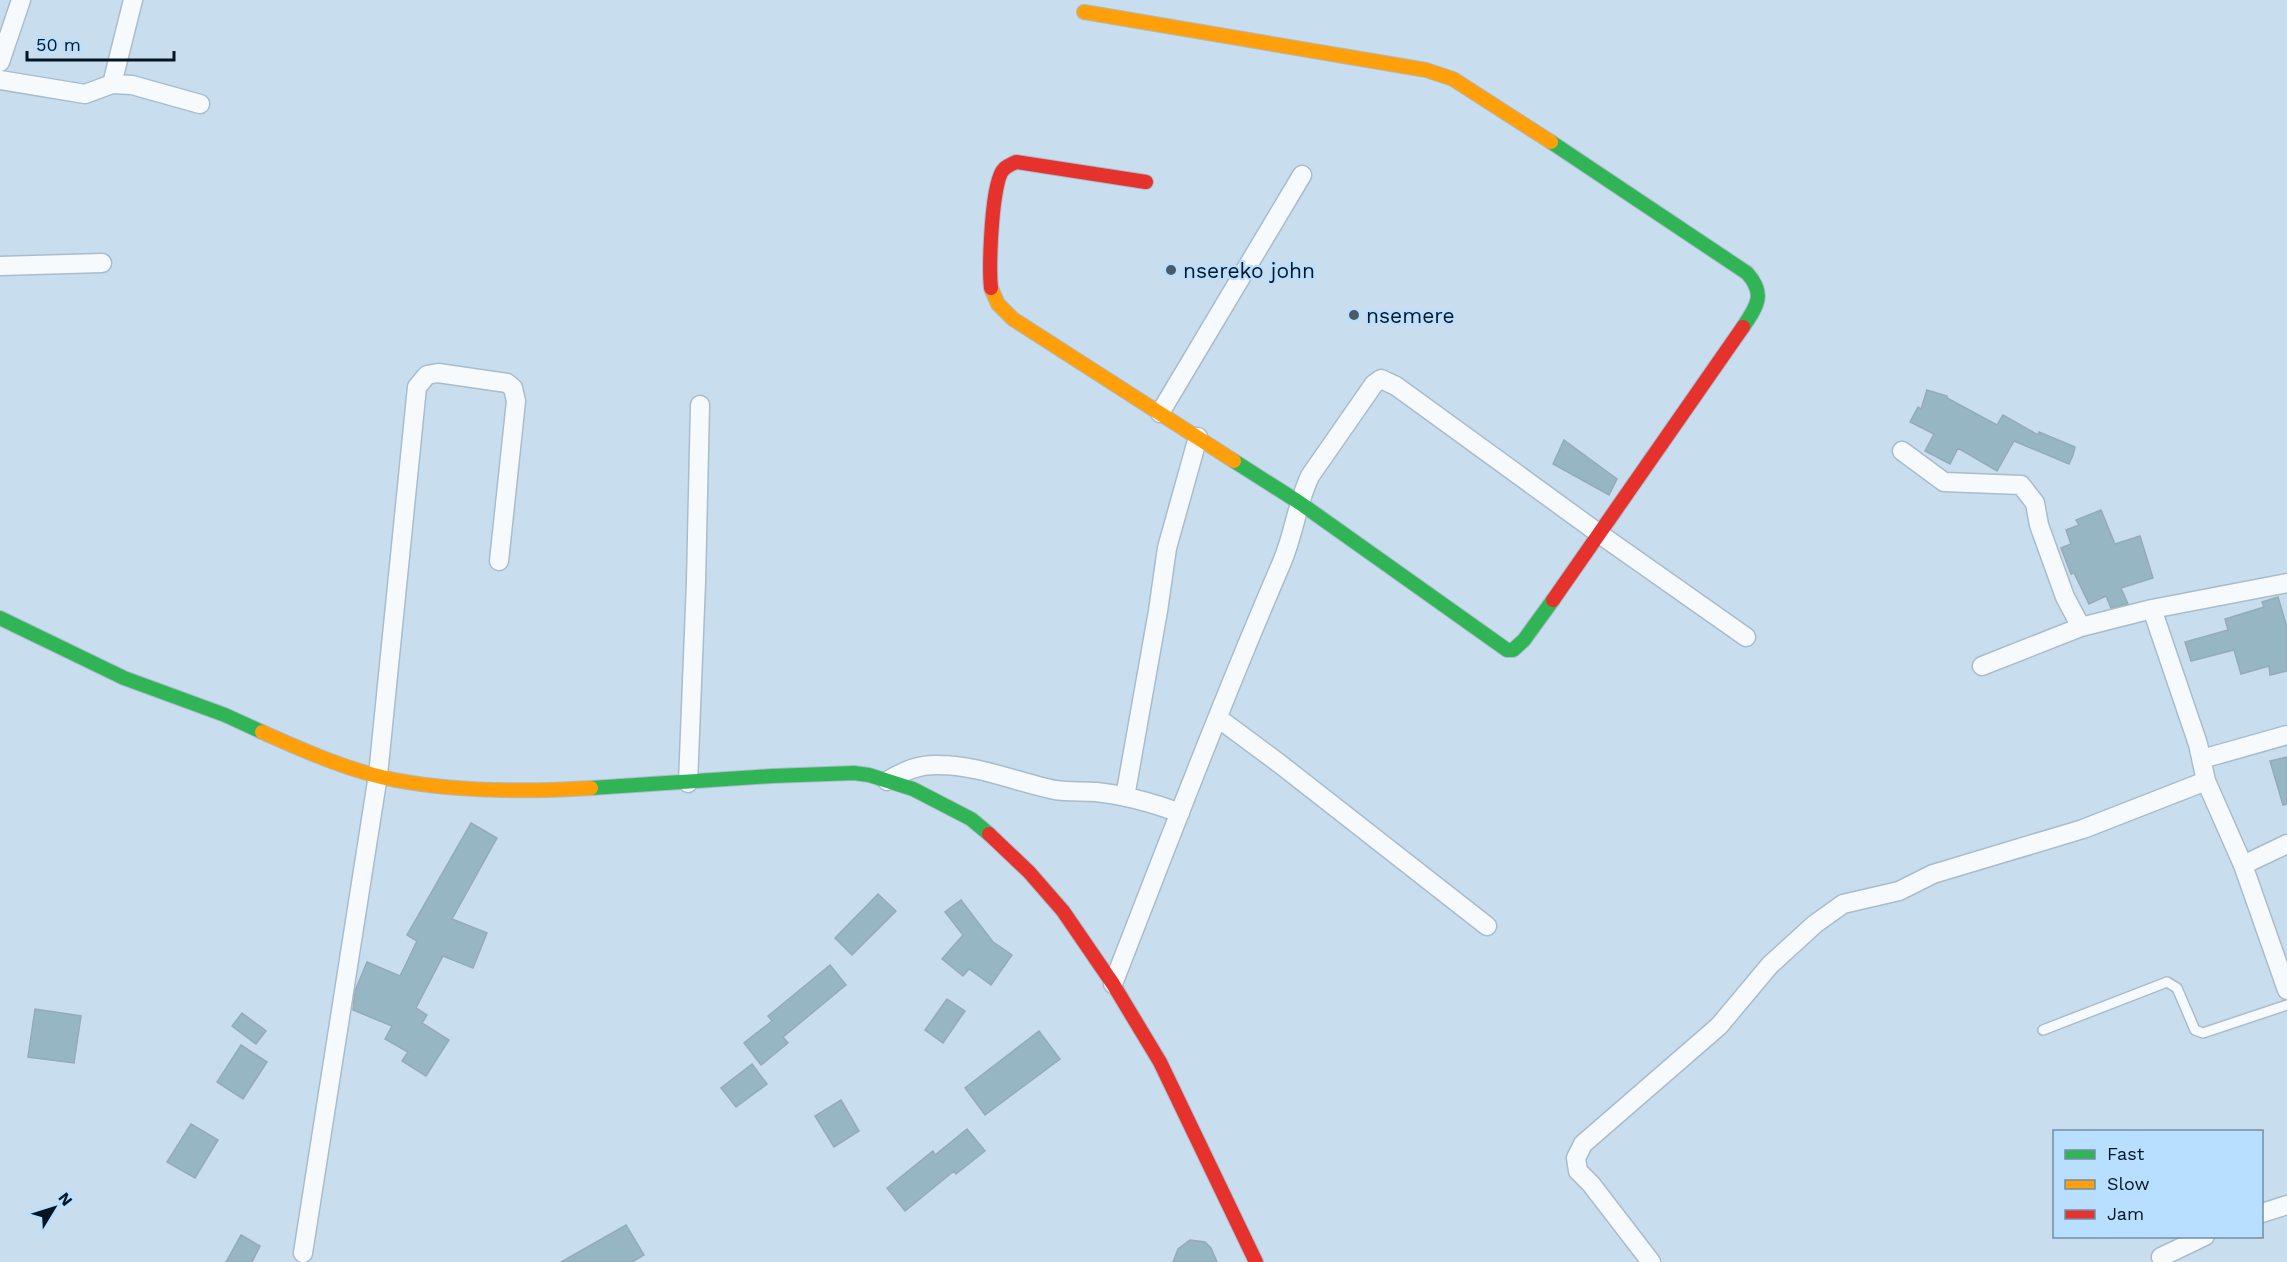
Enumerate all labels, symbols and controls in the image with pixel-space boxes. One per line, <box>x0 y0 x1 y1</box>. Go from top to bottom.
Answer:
scale bar <box>27 24 174 62</box>
text: 50 m <box>36 34 81 55</box>
place label: nsereko john <box>1183 258 1315 283</box>
marker: nsereko john <box>1164 263 1178 277</box>
place label: nsemere <box>1366 303 1455 328</box>
marker: nsemere <box>1347 308 1361 322</box>
legend <box>2053 1130 2263 1238</box>
text: Fast <box>2107 1143 2145 1164</box>
text: Slow <box>2107 1173 2150 1194</box>
north arrow <box>24 1178 84 1238</box>
text: N <box>54 1189 77 1210</box>
text: Jam <box>2107 1203 2144 1224</box>

